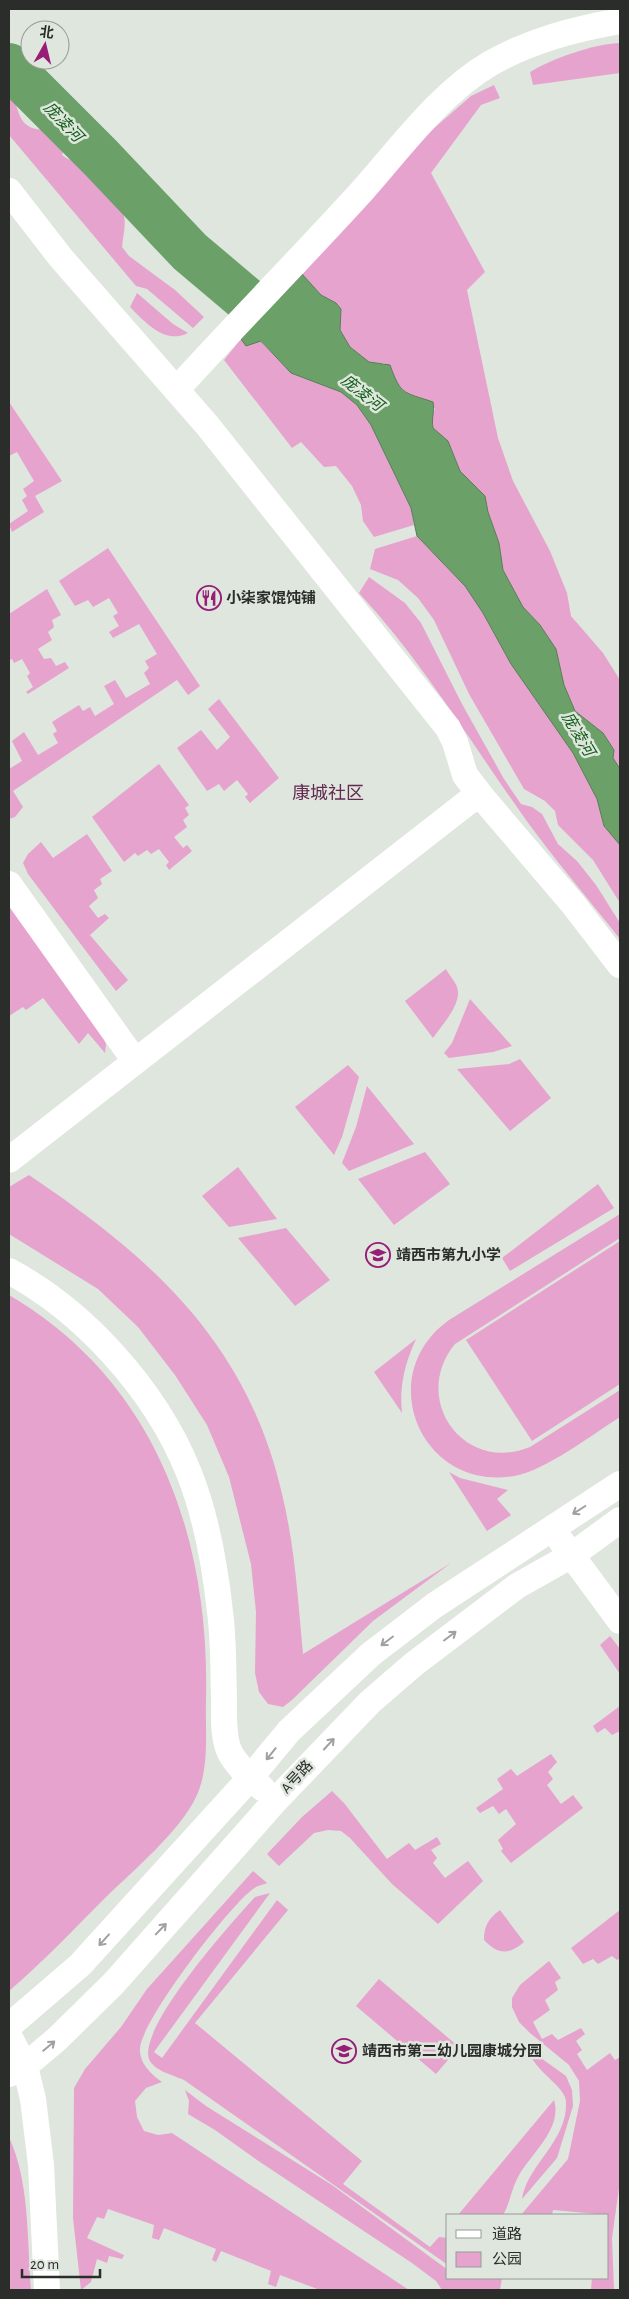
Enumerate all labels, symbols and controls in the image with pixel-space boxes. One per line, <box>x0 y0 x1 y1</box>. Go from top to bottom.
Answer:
north arrow <box>20 20 70 70</box>
text: 北 <box>39 24 55 41</box>
water label: 庞凌河 <box>41 98 88 147</box>
water label: 庞凌河 <box>338 371 389 416</box>
restaurant icon: 小柒家馄饨铺 <box>196 585 222 611</box>
place label: 小柒家馄饨铺 <box>226 589 316 606</box>
water label: 庞凌河 <box>559 709 600 761</box>
district label: 康城社区 <box>292 783 364 803</box>
school or university icon: 靖西市第九小学 <box>365 1242 391 1268</box>
place label: 靖西市第九小学 <box>396 1246 501 1263</box>
one-way arrow <box>572 1505 586 1515</box>
one-way arrow <box>443 1631 457 1641</box>
one-way arrow <box>380 1636 394 1646</box>
one-way arrow <box>323 1738 335 1750</box>
one-way arrow <box>265 1747 276 1760</box>
street label: A号路 <box>278 1757 316 1796</box>
one-way arrow <box>155 1923 167 1936</box>
one-way arrow <box>98 1933 109 1946</box>
school or university icon: 靖西市第二幼儿园康城分园 <box>331 2038 357 2064</box>
one-way arrow <box>42 2041 55 2052</box>
place label: 靖西市第二幼儿园康城分园 <box>362 2042 542 2059</box>
legend <box>446 2214 609 2279</box>
text: 道路 <box>492 2226 522 2242</box>
scale bar <box>22 2246 100 2278</box>
text: 公园 <box>492 2251 522 2267</box>
text: 20 m <box>30 2257 59 2272</box>

